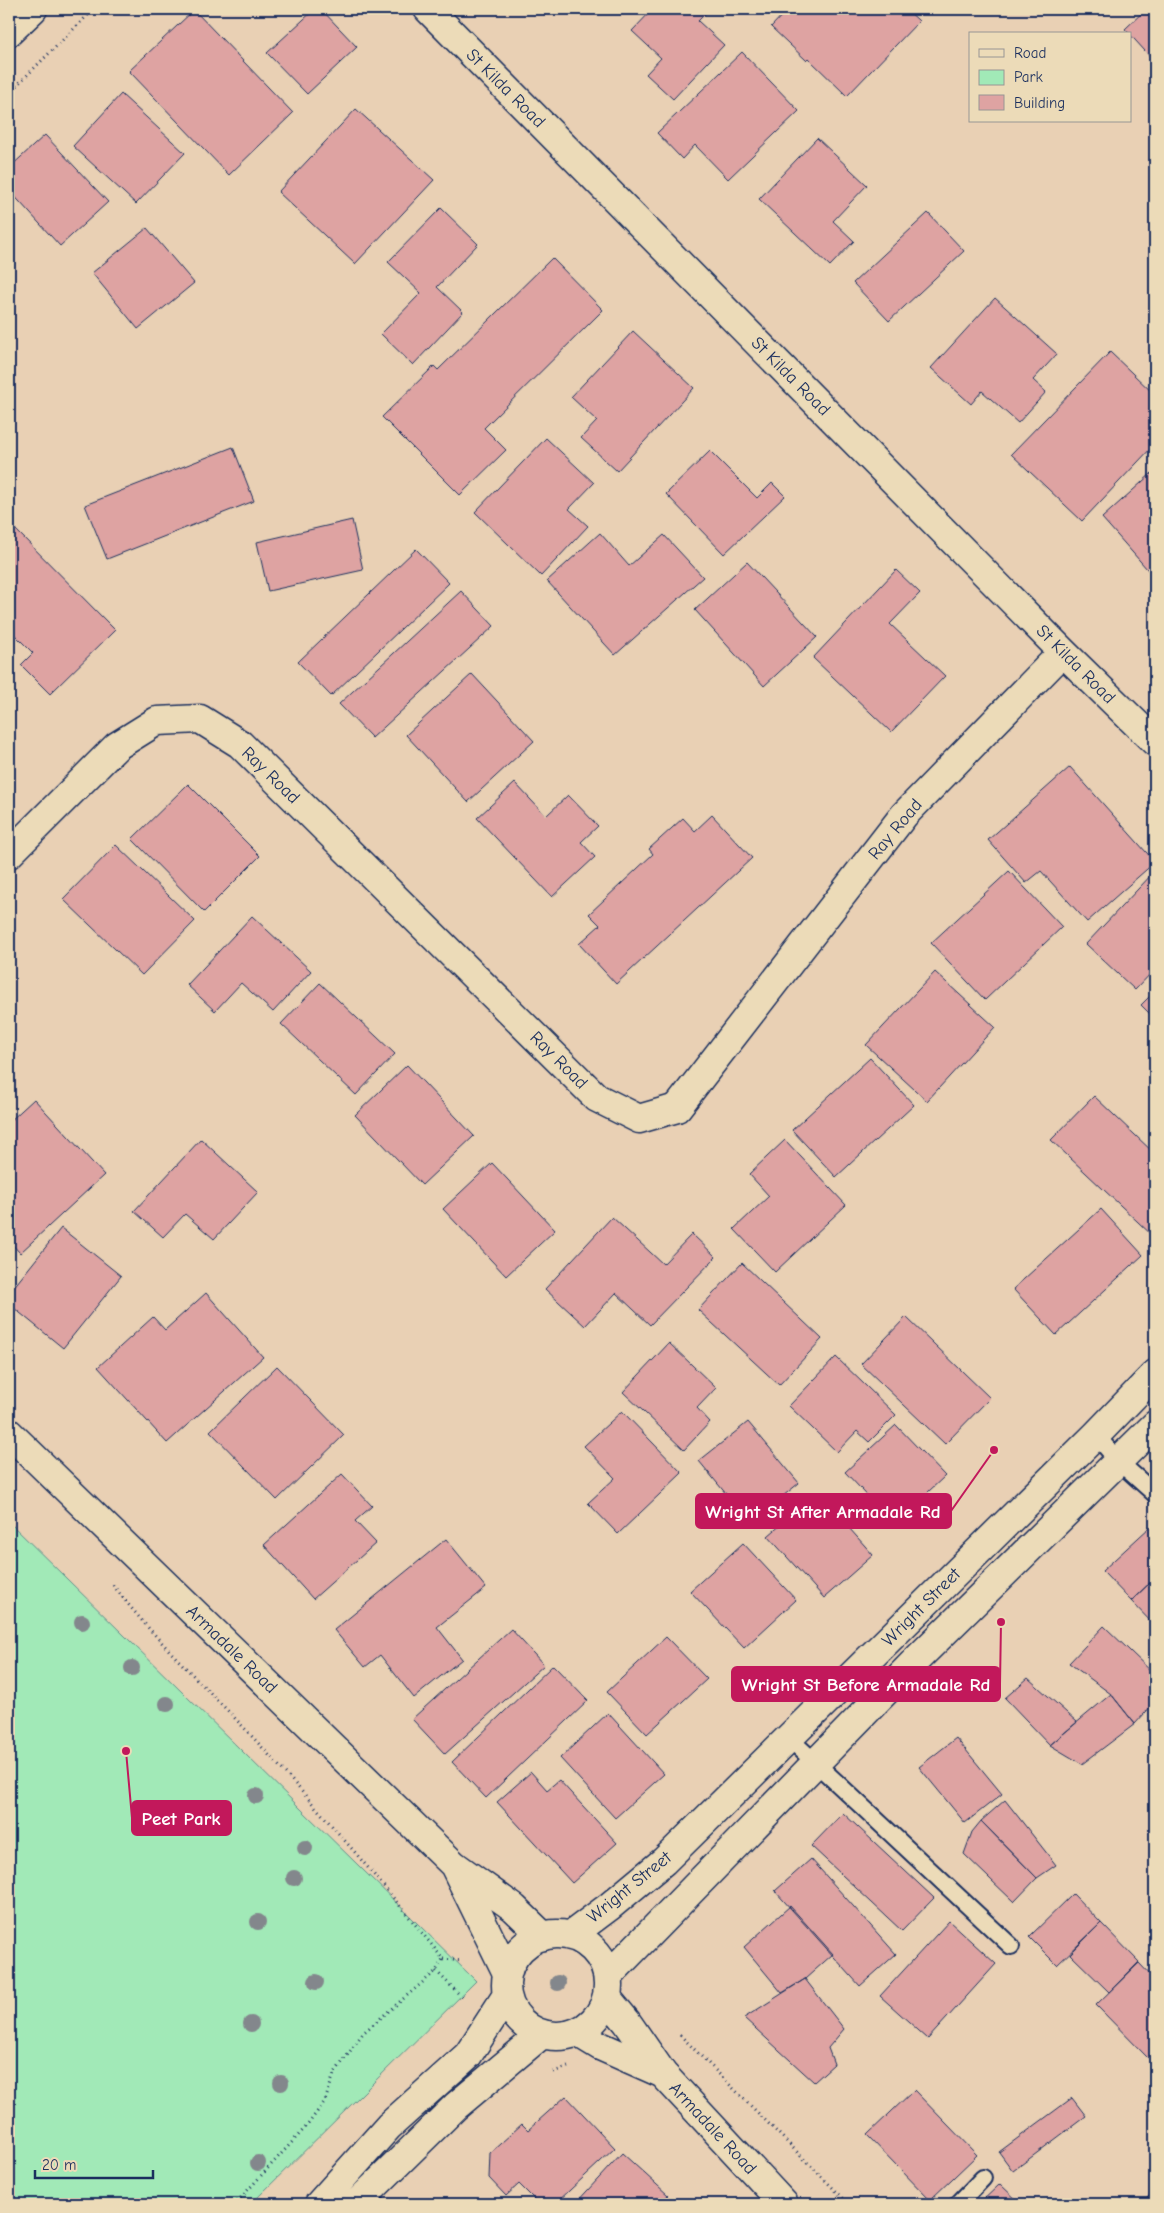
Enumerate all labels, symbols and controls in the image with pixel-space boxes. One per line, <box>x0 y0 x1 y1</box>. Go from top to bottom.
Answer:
legend <box>969 32 1132 122</box>
text: Road <box>1014 44 1046 62</box>
street label: St Kilda Road <box>462 45 549 132</box>
text: Park <box>1014 68 1043 86</box>
text: Building <box>1014 94 1065 112</box>
street label: St Kilda Road <box>747 333 834 420</box>
street label: St Kilda Road <box>1032 621 1119 708</box>
street label: Ray Road <box>237 743 304 808</box>
street label: Ray Road <box>864 795 927 864</box>
street label: Ray Road <box>526 1027 592 1093</box>
callout: Wright St After Armadale Rd <box>696 1494 951 1528</box>
text: Wright St After Armadale Rd <box>705 1501 941 1523</box>
street label: Wright Street <box>878 1563 966 1651</box>
street label: Armadale Road <box>182 1601 282 1698</box>
callout: Wright St Before Armadale Rd <box>732 1667 1000 1701</box>
text: Wright St Before Armadale Rd <box>742 1674 990 1696</box>
callout: Peet Park <box>132 1801 231 1835</box>
text: Peet Park <box>141 1808 221 1830</box>
street label: Wright Street <box>583 1847 676 1928</box>
street label: Armadale Road <box>665 2078 761 2179</box>
scale bar <box>35 2148 152 2180</box>
text: 20 m <box>42 2156 76 2174</box>

